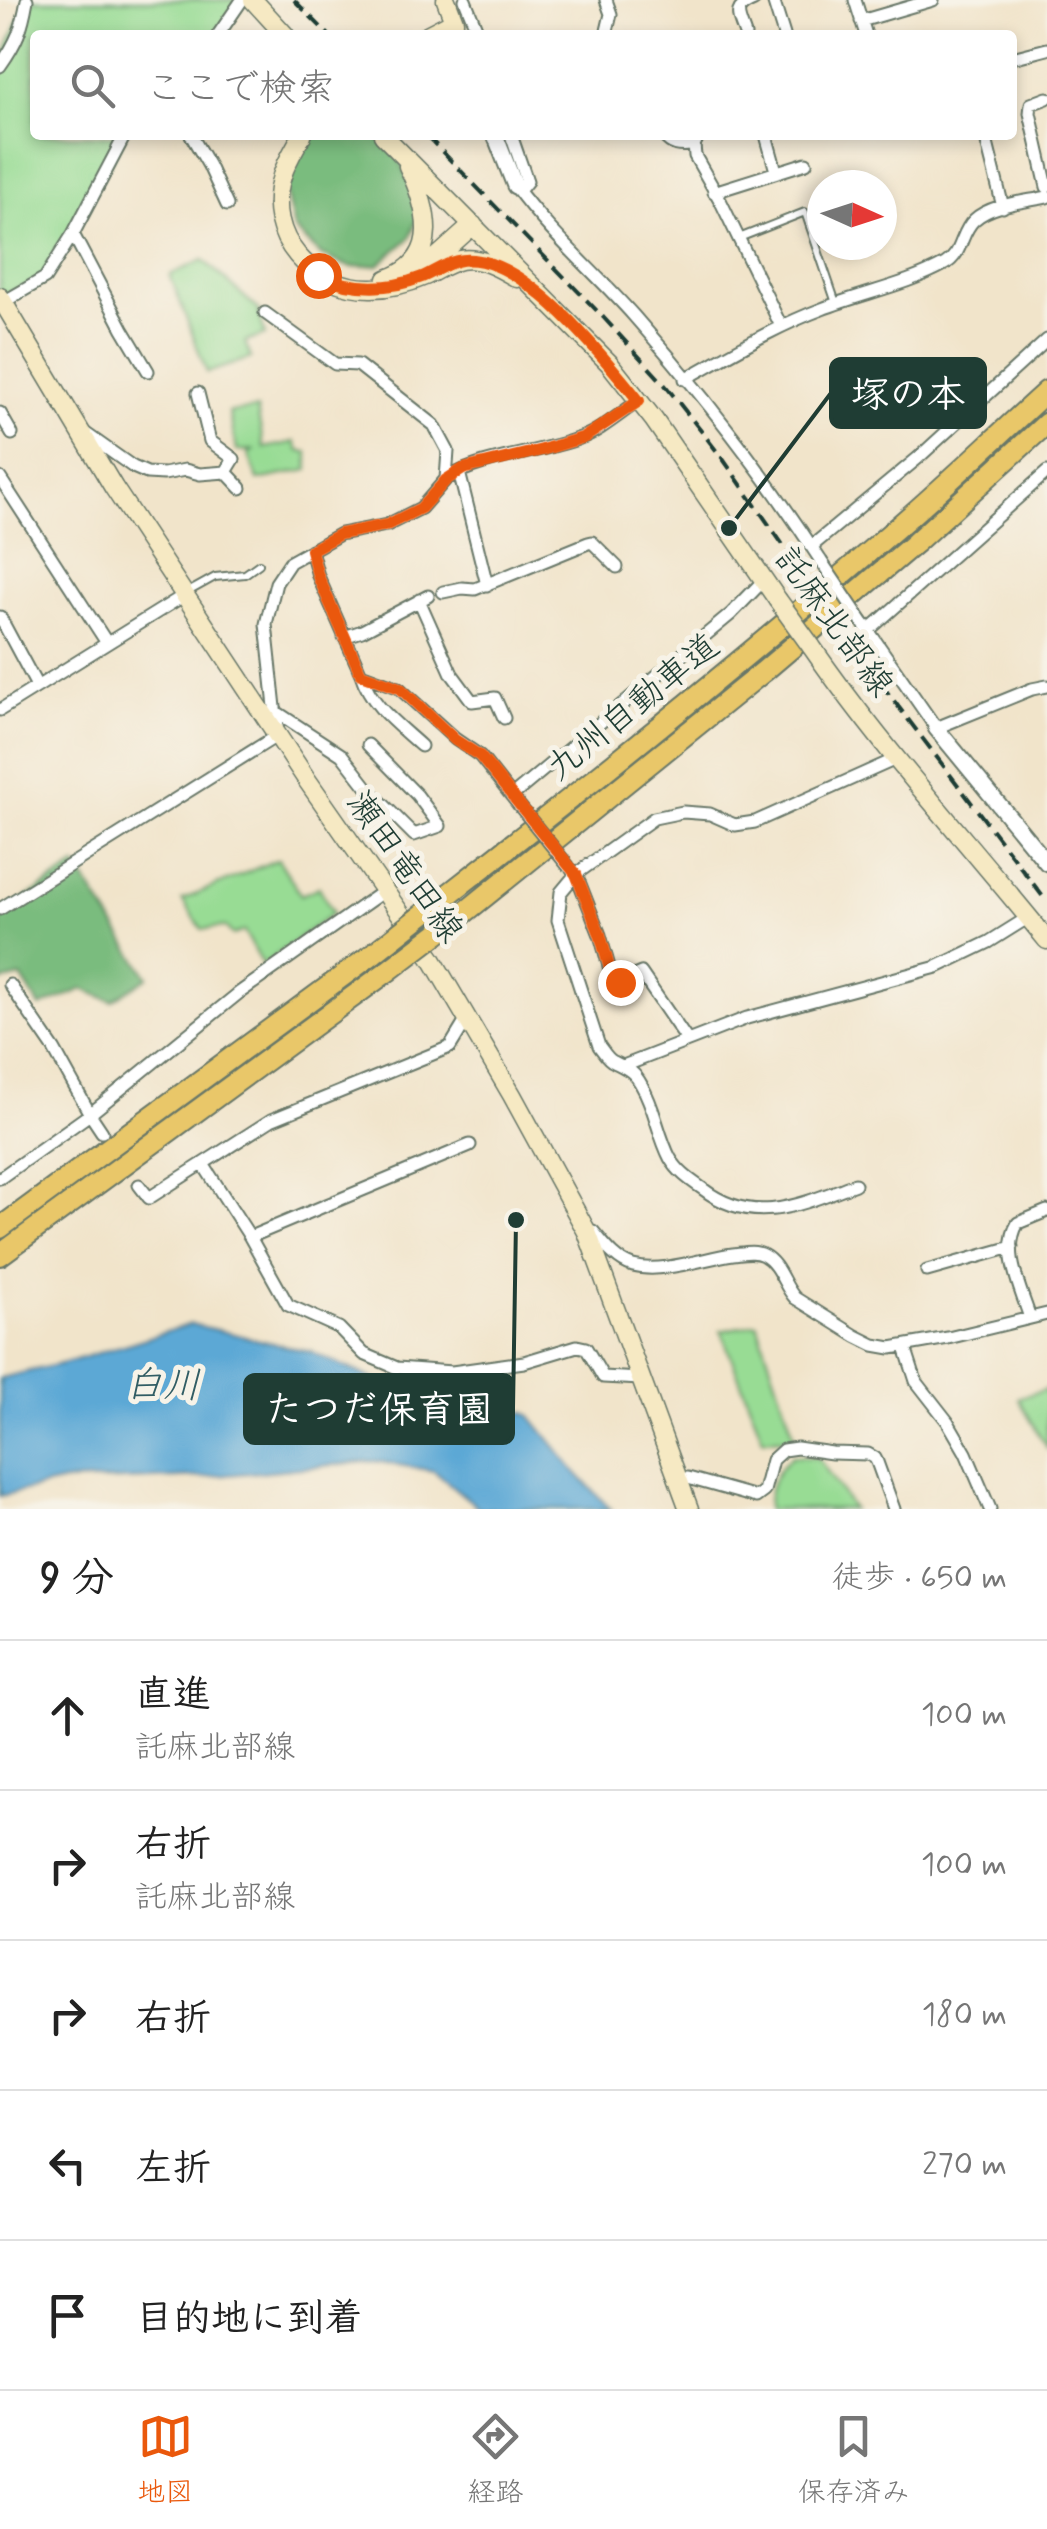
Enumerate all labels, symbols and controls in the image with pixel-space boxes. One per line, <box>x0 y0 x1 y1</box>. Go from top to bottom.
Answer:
search box <box>30 30 1017 140</box>
icon: search <box>65 58 120 113</box>
text: ここで検索 <box>145 65 335 114</box>
north arrow <box>807 170 897 260</box>
route start <box>296 253 342 299</box>
callout: 塚の本 <box>831 359 985 427</box>
text: 塚の本 <box>851 372 965 421</box>
street label: 託麻北部線 <box>763 538 903 706</box>
street label: 九州自動車道 <box>537 624 729 792</box>
street label: 瀬田竜田線 <box>335 782 473 952</box>
route end <box>598 960 644 1006</box>
water label: 白川 <box>125 1361 201 1412</box>
callout: たつだ保育園 <box>245 1375 513 1443</box>
text: たつだ保育園 <box>265 1387 493 1436</box>
text: 9 分 <box>40 1552 114 1607</box>
text: 徒歩 · 650 m <box>832 1557 1007 1599</box>
text: 直進 <box>135 1671 211 1720</box>
icon: ahead <box>40 1688 95 1743</box>
text: 100 m <box>921 1694 1007 1736</box>
text: 託麻北部線 <box>135 1727 295 1769</box>
text: 右折 <box>135 1821 211 1870</box>
icon: right <box>40 1838 95 1893</box>
text: 100 m <box>921 1844 1007 1886</box>
text: 託麻北部線 <box>135 1877 295 1919</box>
icon: right <box>40 1988 95 2043</box>
text: 180 m <box>922 1994 1007 2036</box>
text: 右折 <box>135 1995 211 2044</box>
icon: left <box>40 2138 95 2193</box>
text: 270 m <box>922 2144 1007 2186</box>
text: 左折 <box>135 2145 211 2194</box>
icon: arrive <box>40 2288 95 2343</box>
text: 目的地に到着 <box>135 2295 363 2344</box>
tab: 地図 <box>137 2409 193 2512</box>
tab: 経路 <box>467 2409 524 2512</box>
tab: 保存済み <box>798 2409 910 2512</box>

